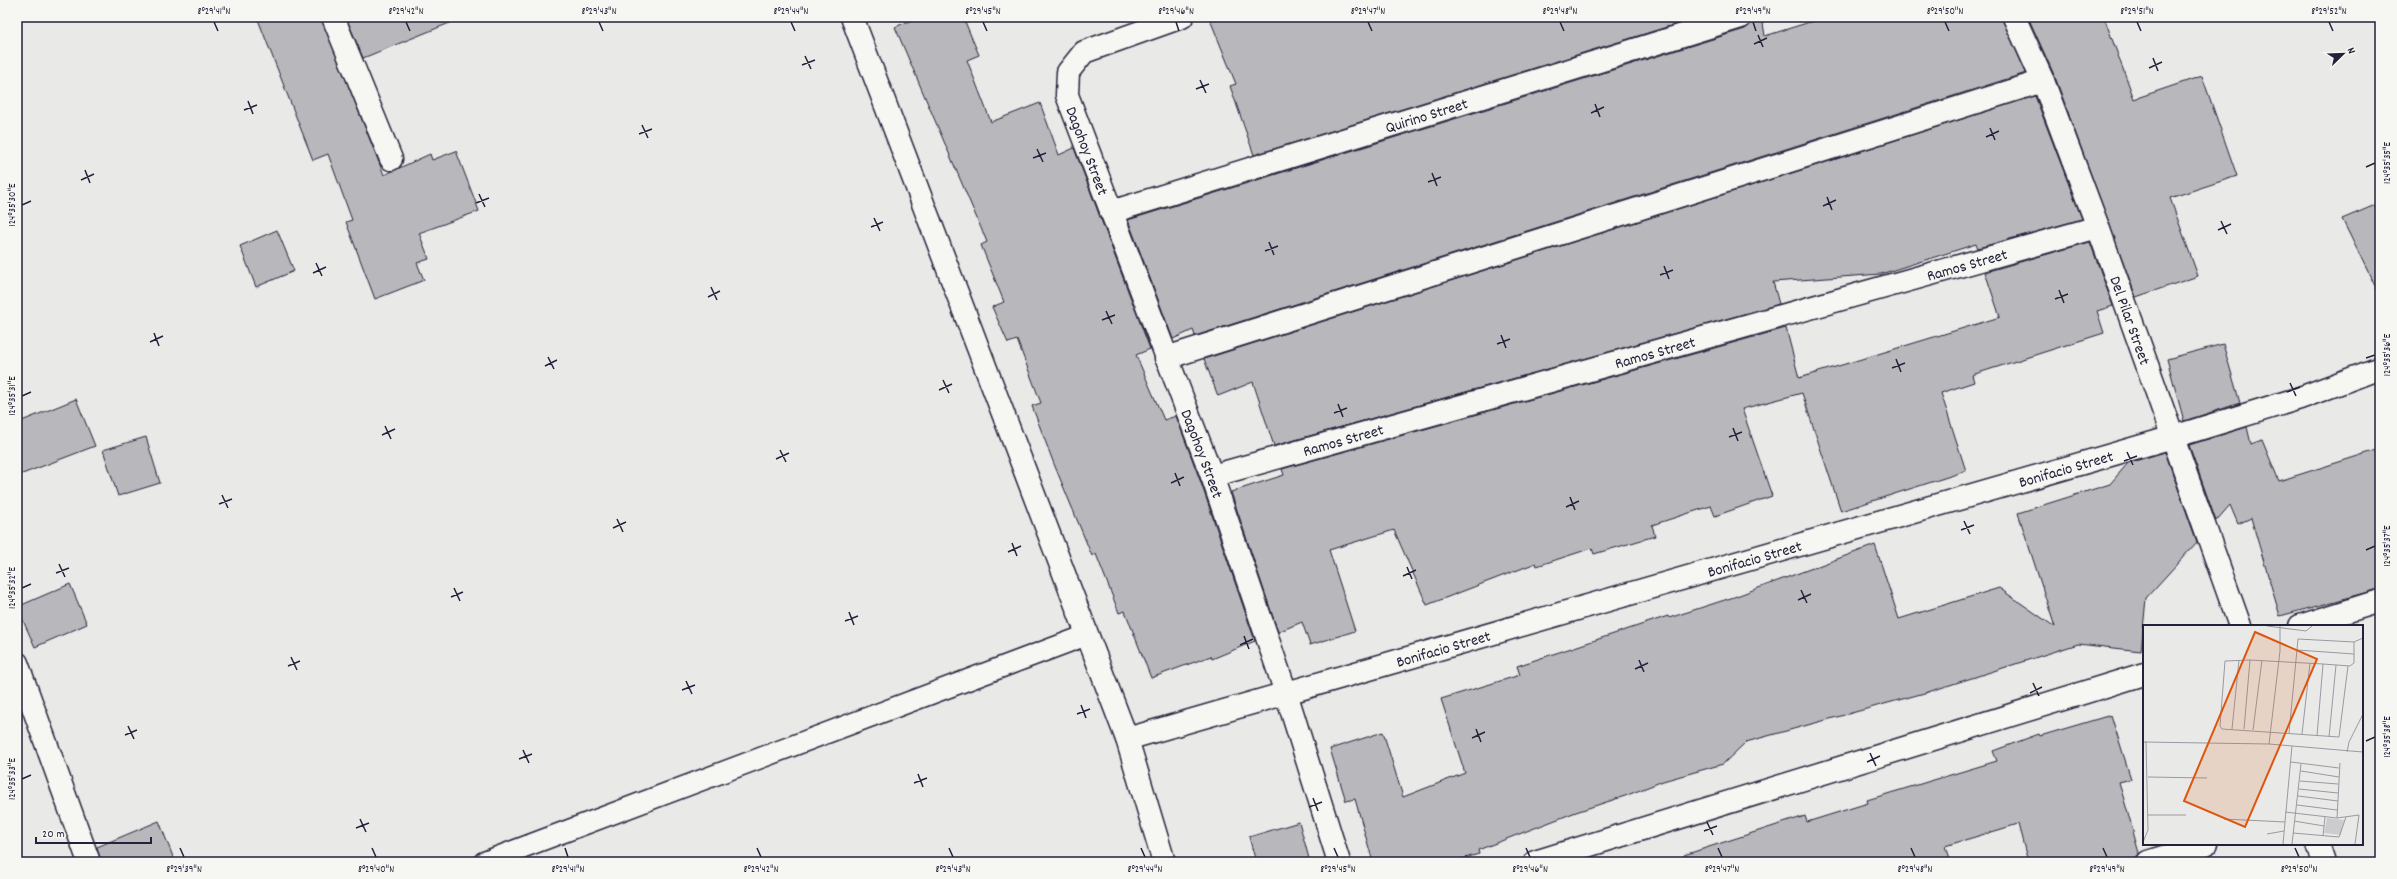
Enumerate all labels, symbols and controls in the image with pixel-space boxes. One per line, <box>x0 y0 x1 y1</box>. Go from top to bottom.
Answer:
text: 8°29'41"N <box>198 5 231 19</box>
text: 8°29'42"N <box>388 5 424 19</box>
text: 8°29'43"N <box>581 5 617 19</box>
text: 8°29'44"N <box>774 5 809 19</box>
text: 8°29'45"N <box>965 5 1001 19</box>
text: 8°29'46"N <box>1158 5 1194 19</box>
text: 8°29'47"N <box>1351 5 1385 19</box>
text: 8°29'48"N <box>1543 5 1577 19</box>
text: 8°29'49"N <box>1735 5 1771 19</box>
text: 8°29'50"N <box>1927 5 1963 19</box>
text: 8°29'51"N <box>2120 5 2154 19</box>
text: 8°29'52"N <box>2311 5 2347 19</box>
north arrow <box>2323 34 2363 74</box>
text: N <box>2342 45 2359 57</box>
street label: Quirino Street <box>1383 93 1471 140</box>
street label: Dagohoy Street <box>1058 104 1113 199</box>
text: 124°35'35"E <box>2381 141 2395 184</box>
text: 124°35'30"E <box>6 183 20 226</box>
street label: Ramos Street <box>1924 244 2010 289</box>
street label: Del Pilar Street <box>2102 273 2155 369</box>
street label: Ramos Street <box>1613 332 1699 376</box>
text: 124°35'36"E <box>2381 333 2395 376</box>
text: 124°35'31"E <box>6 376 20 416</box>
street label: Dagohoy Street <box>1174 406 1228 502</box>
street label: Ramos Street <box>1301 419 1387 464</box>
street label: Bonifacio Street <box>2016 446 2116 495</box>
text: 124°35'37"E <box>2381 525 2395 567</box>
street label: Bonifacio Street <box>1705 536 1805 585</box>
text: 124°35'32"E <box>6 567 20 609</box>
inset map <box>2143 625 2363 845</box>
street label: Bonifacio Street <box>1394 626 1494 675</box>
text: 124°35'38"E <box>2381 716 2395 758</box>
text: 124°35'33"E <box>6 758 20 800</box>
scale bar <box>36 819 151 845</box>
text: 20 m <box>42 826 65 843</box>
text: 8°29'39"N <box>166 863 202 877</box>
text: 8°29'40"N <box>358 863 394 877</box>
text: 8°29'41"N <box>552 863 585 877</box>
text: 8°29'42"N <box>743 863 779 877</box>
text: 8°29'43"N <box>935 863 971 877</box>
text: 8°29'44"N <box>1128 863 1163 877</box>
text: 8°29'45"N <box>1320 863 1356 877</box>
text: 8°29'46"N <box>1512 863 1548 877</box>
text: 8°29'47"N <box>1705 863 1739 877</box>
text: 8°29'48"N <box>1898 863 1932 877</box>
text: 8°29'49"N <box>2089 863 2125 877</box>
text: 8°29'50"N <box>2281 863 2317 877</box>

